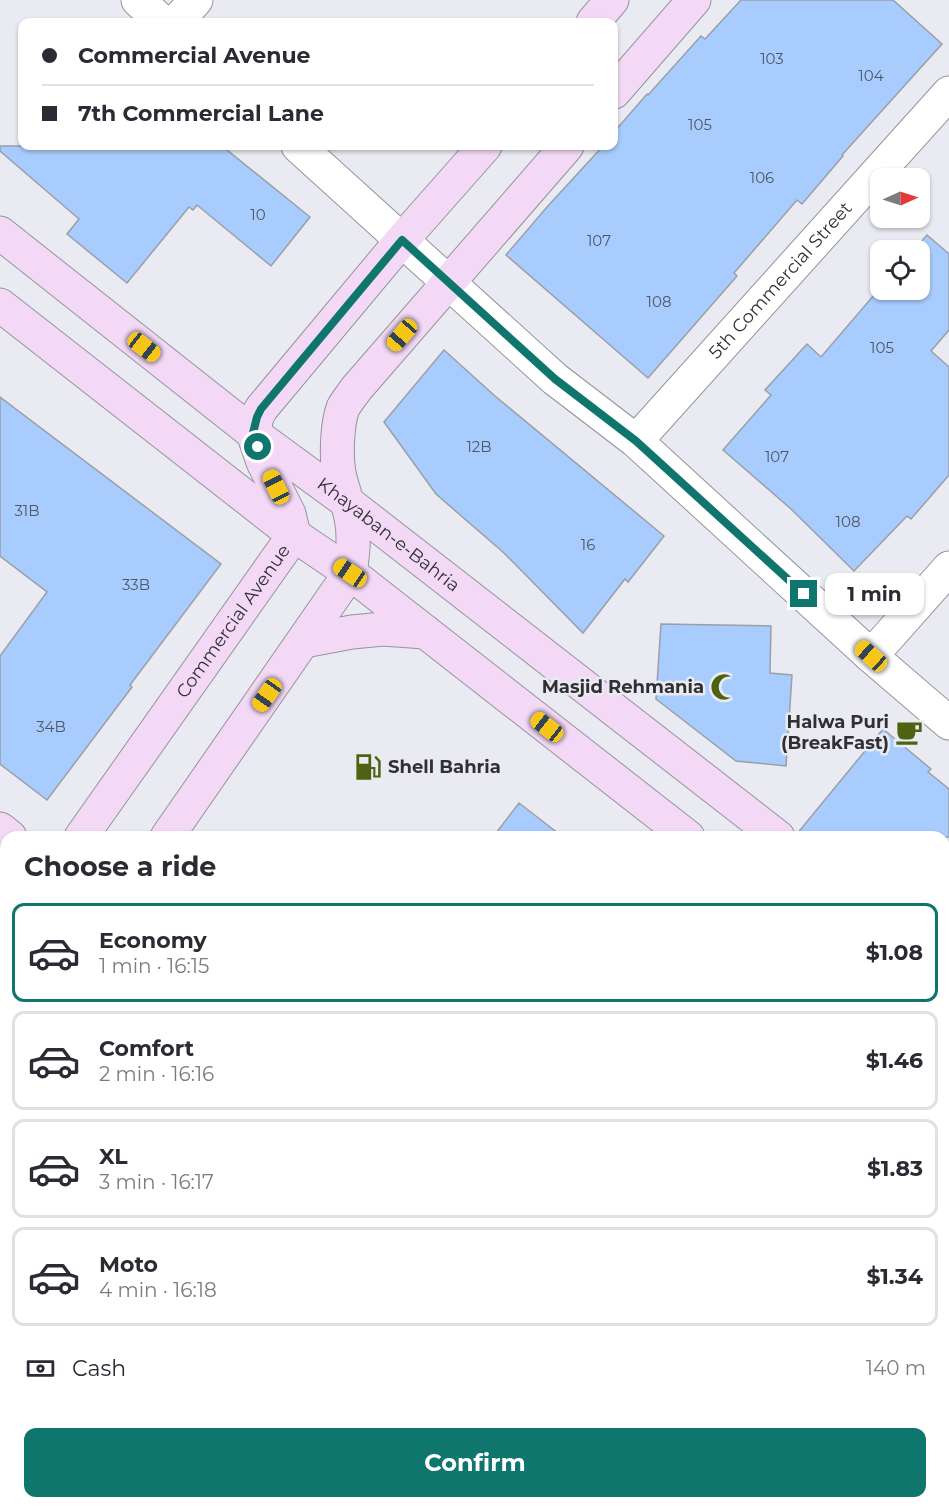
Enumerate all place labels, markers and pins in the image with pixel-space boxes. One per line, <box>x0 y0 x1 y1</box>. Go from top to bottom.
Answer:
mosque icon: Masjid Rehmania <box>709 672 739 702</box>
place label: Masjid Rehmania <box>542 676 704 698</box>
place label: Halwa Puri (BreakFast) <box>781 711 889 754</box>
cafe icon: Halwa Puri (BreakFast) <box>894 717 924 747</box>
fuel station icon: Shell Bahria <box>353 752 383 782</box>
place label: Shell Bahria <box>388 756 501 778</box>

